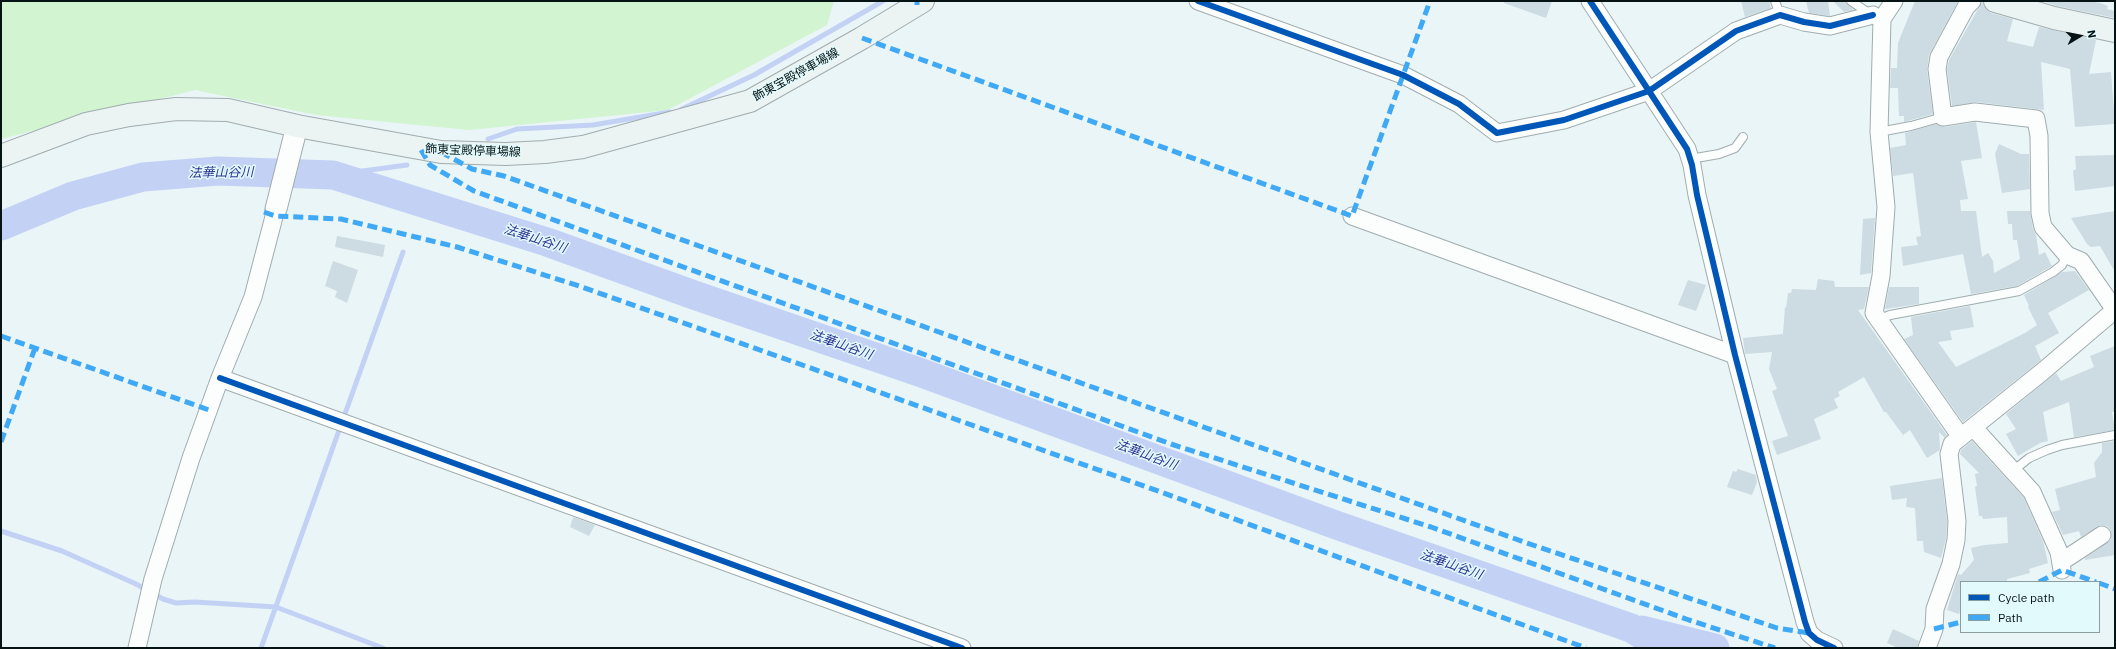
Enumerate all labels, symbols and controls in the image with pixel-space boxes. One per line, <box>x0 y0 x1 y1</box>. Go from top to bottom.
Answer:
north arrow <box>2060 16 2100 56</box>
text: N <box>2084 29 2099 39</box>
street label: 飾東宝殿停車場線 <box>751 45 841 105</box>
street label: 飾東宝殿停車場線 <box>425 142 521 160</box>
water label: 法華山谷川 <box>188 165 254 181</box>
water label: 法華山谷川 <box>502 222 568 256</box>
water label: 法華山谷川 <box>808 327 874 363</box>
water label: 法華山谷川 <box>1113 437 1179 473</box>
water label: 法華山谷川 <box>1418 547 1484 583</box>
legend <box>1960 581 2100 633</box>
text: Cycle path <box>1998 590 2055 605</box>
text: Path <box>1998 610 2023 625</box>

